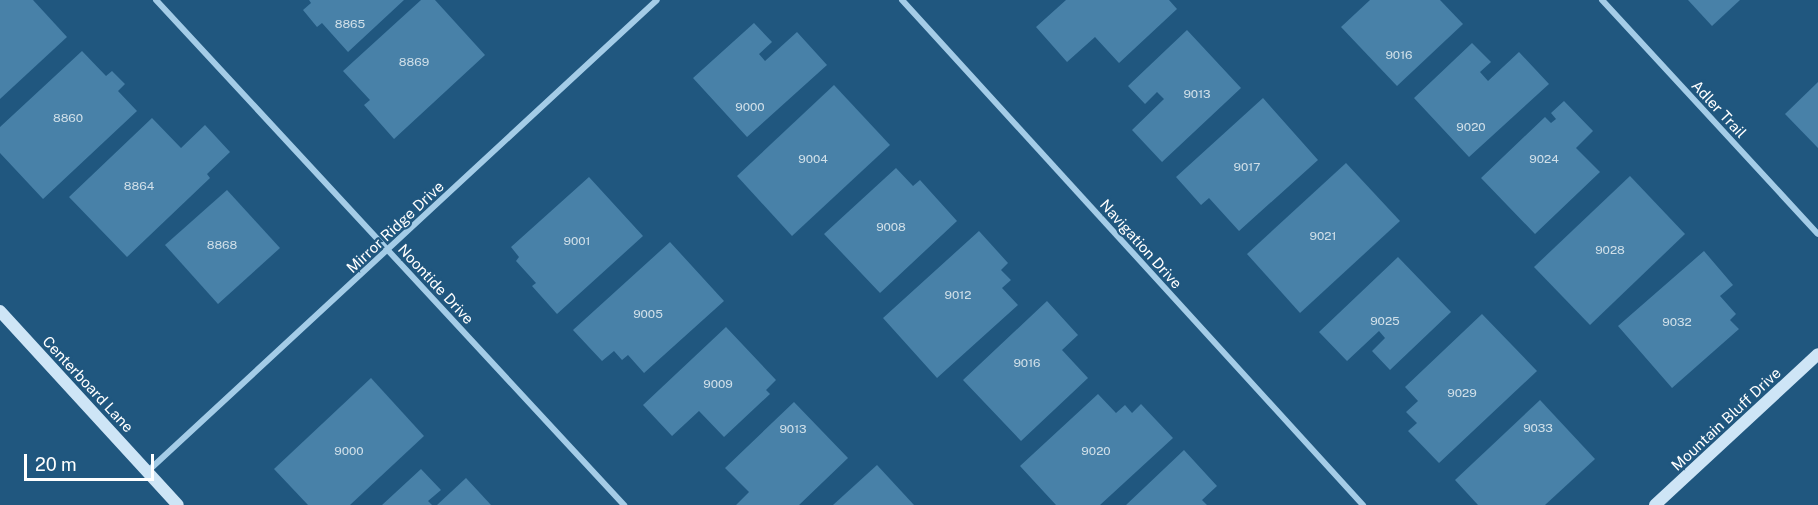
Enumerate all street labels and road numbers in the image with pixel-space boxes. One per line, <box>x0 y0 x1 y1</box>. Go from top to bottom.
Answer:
street label: Adler Trail <box>1688 76 1750 142</box>
street label: Mirror Ridge Drive <box>343 177 447 277</box>
street label: Navigation Drive <box>1096 196 1186 292</box>
street label: Noontide Drive <box>394 240 478 328</box>
street label: Centerboard Lane <box>39 332 137 436</box>
street label: Mountain Bluff Drive <box>1668 364 1784 474</box>

